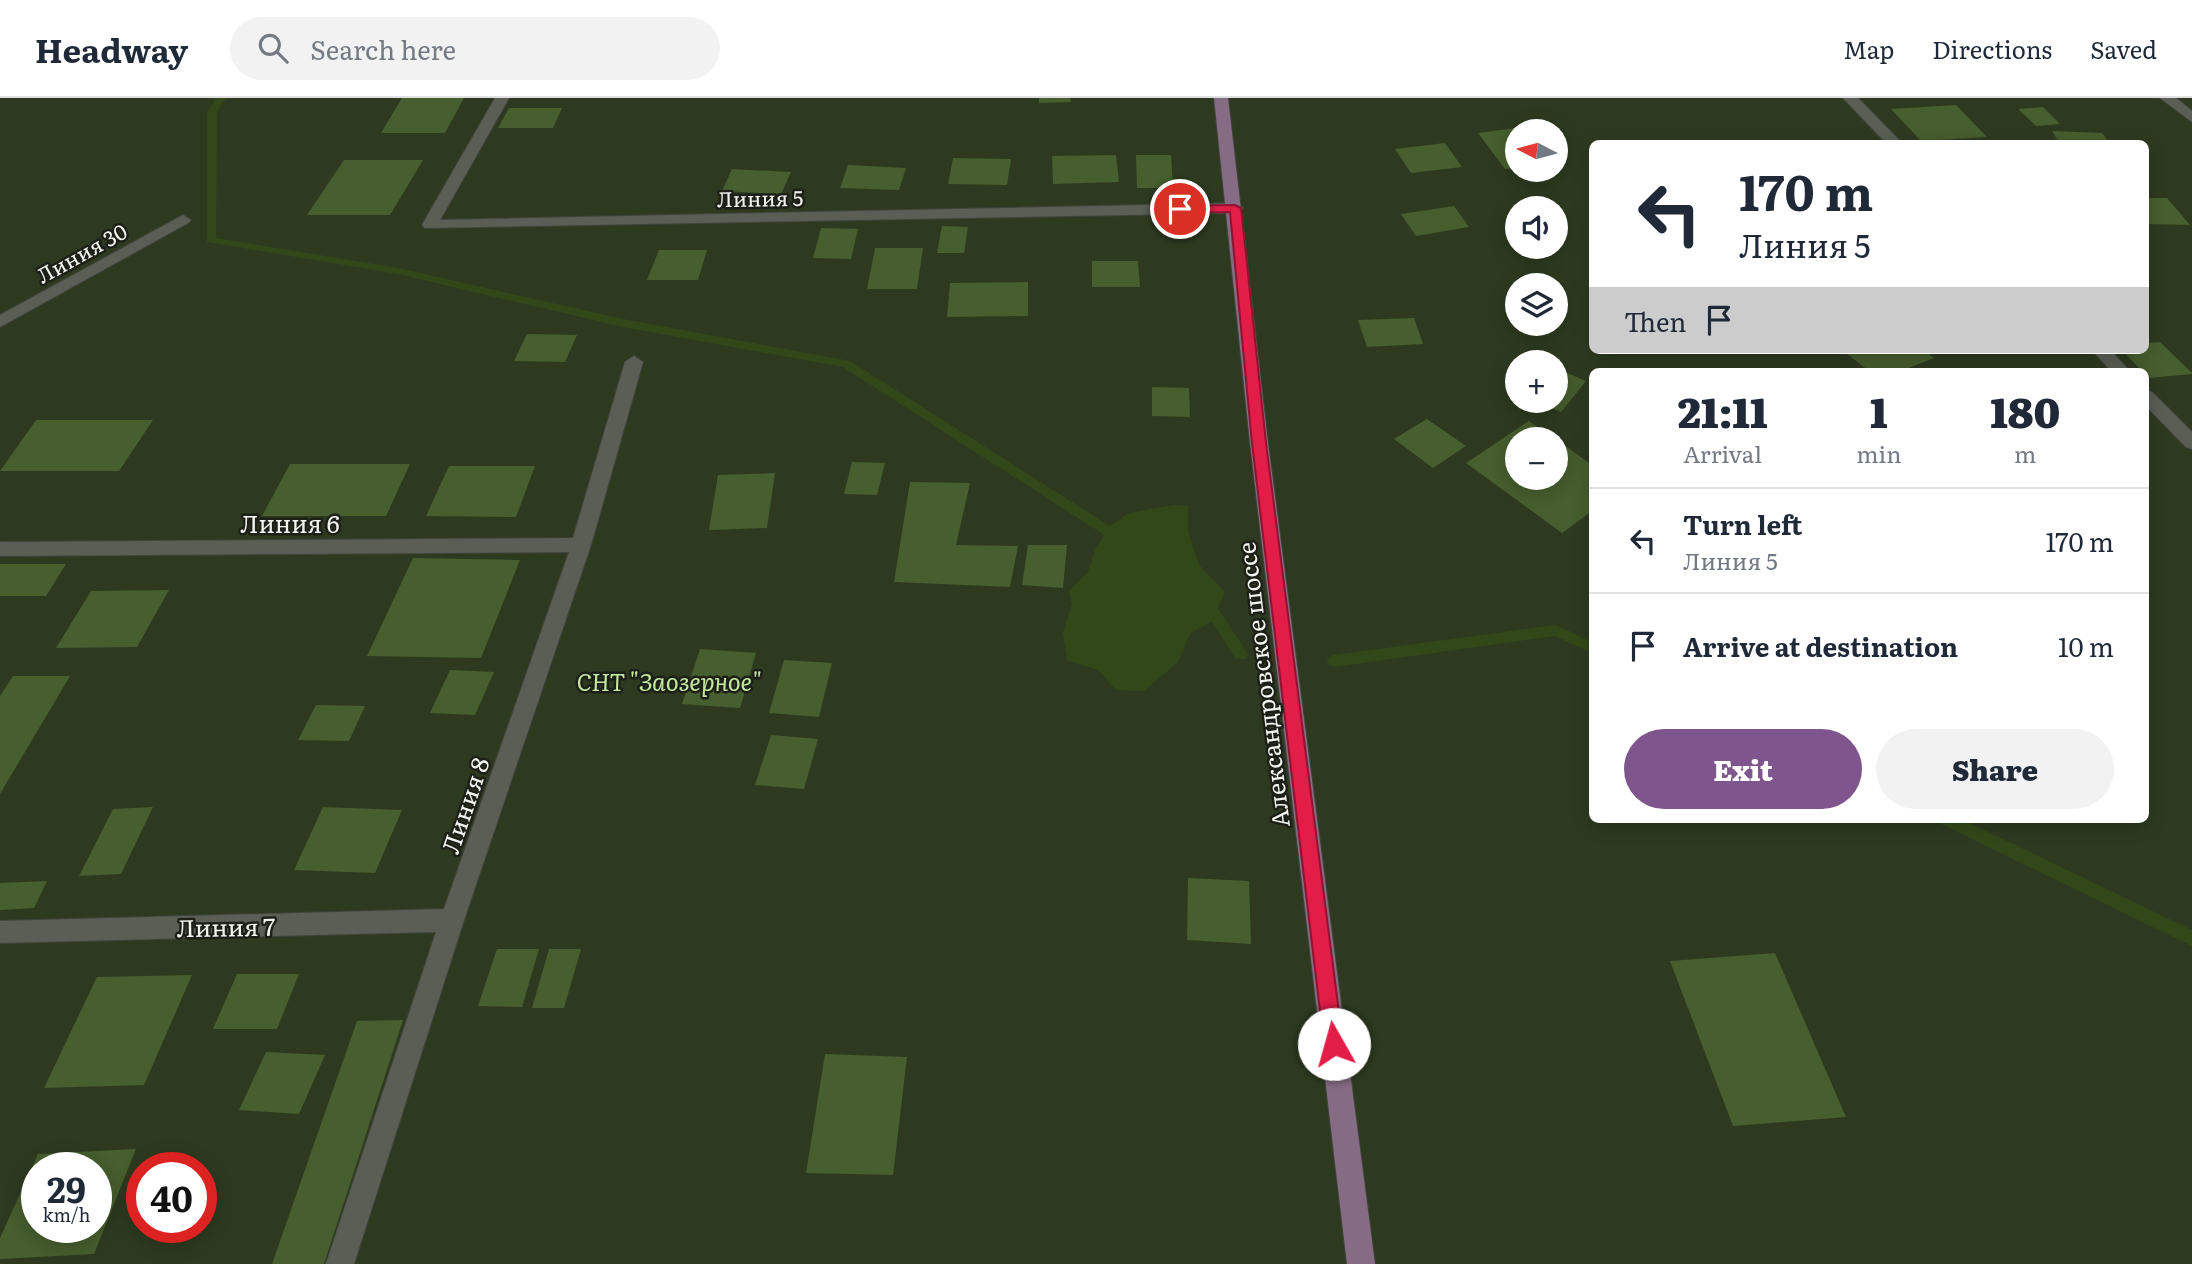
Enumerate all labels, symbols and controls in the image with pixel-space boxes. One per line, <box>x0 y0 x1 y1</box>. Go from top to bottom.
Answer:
search box <box>230 17 720 80</box>
text: Headway <box>35 24 188 73</box>
icon: search <box>254 29 292 67</box>
text: Search here <box>310 29 456 68</box>
text: Map <box>1843 31 1894 66</box>
text: Directions <box>1932 31 2052 66</box>
text: Saved <box>2090 31 2157 66</box>
north arrow <box>1505 119 1568 182</box>
map controls <box>1505 119 1568 490</box>
text: 170 m <box>1739 153 1873 226</box>
icon: left <box>1624 168 1715 259</box>
pin <box>1150 179 1210 239</box>
street label: Линия 5 <box>717 181 803 213</box>
icon: arrive <box>1161 190 1199 228</box>
button: sound <box>1505 196 1568 259</box>
street label: Линия 30 <box>30 214 132 290</box>
text: Линия 5 <box>1739 220 1871 268</box>
button: layers <box>1505 273 1568 336</box>
text: Then <box>1624 301 1686 340</box>
icon: arrive <box>1700 301 1738 339</box>
button: + <box>1505 350 1568 413</box>
text: 21:11 <box>1678 379 1767 441</box>
text: 1 <box>1870 379 1888 441</box>
text: 180 <box>1990 379 2060 441</box>
button: − <box>1505 427 1568 490</box>
text: Arrival <box>1683 436 1762 470</box>
text: min <box>1856 436 1901 470</box>
text: m <box>2014 436 2036 470</box>
text: Turn left <box>1683 504 1802 543</box>
street label: Линия 6 <box>240 505 340 540</box>
text: 170 m <box>2046 521 2114 560</box>
icon: left <box>1624 522 1662 560</box>
street label: Александровское шоссе <box>1227 540 1297 830</box>
text: Линия 5 <box>1683 543 1778 577</box>
text: Arrive at destination <box>1683 626 1958 665</box>
text: 10 m <box>2058 626 2114 665</box>
icon: arrive <box>1624 627 1662 665</box>
park label: СНТ "Заозерное" <box>576 663 762 698</box>
button: Exit <box>1624 729 1862 809</box>
button: Share <box>1876 729 2114 809</box>
street label: Линия 8 <box>431 752 497 858</box>
street label: Линия 7 <box>176 908 276 944</box>
position arrow <box>1297 1007 1371 1081</box>
speed limit sign: 40 <box>126 1152 217 1243</box>
text: 29 <box>47 1162 86 1214</box>
text: km/h <box>43 1201 90 1228</box>

